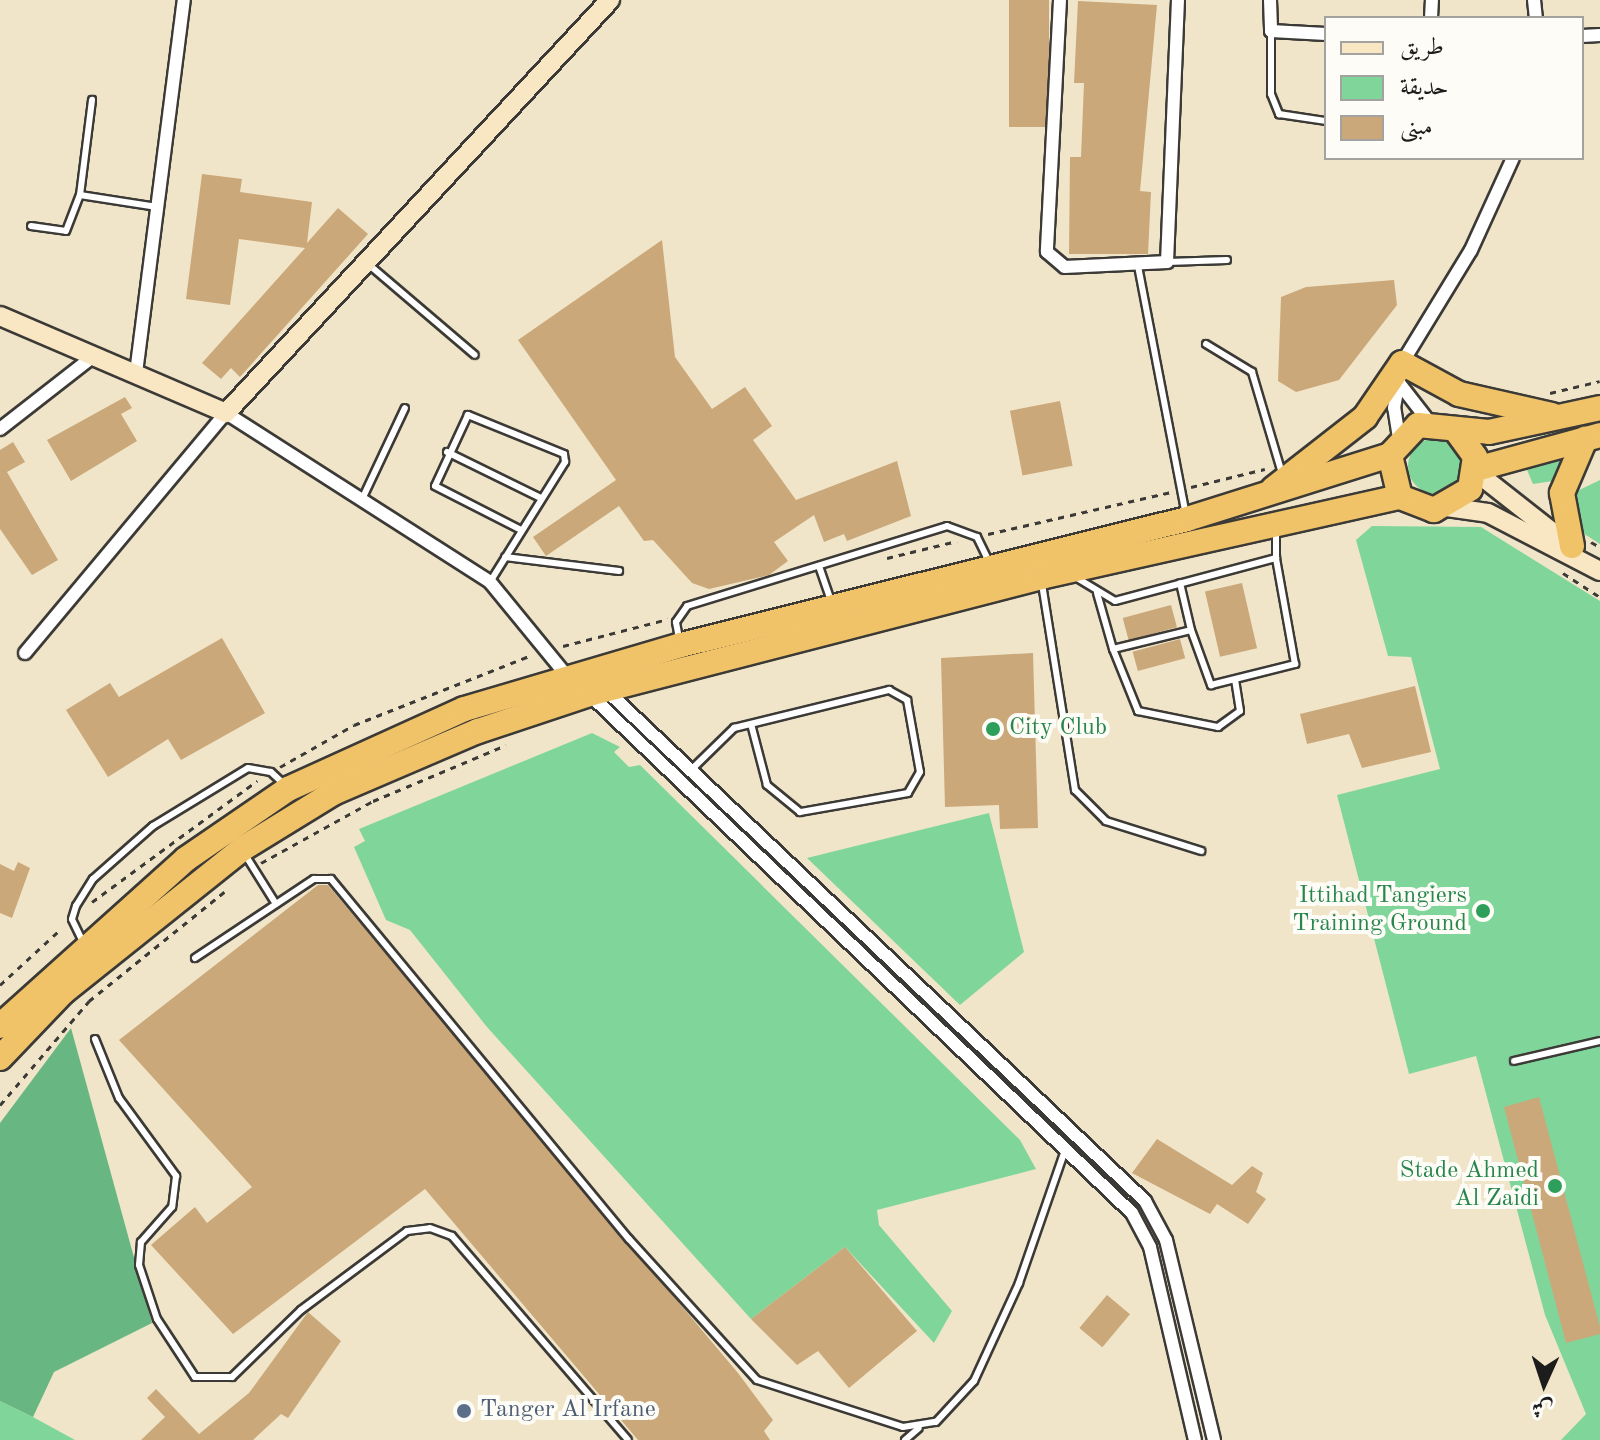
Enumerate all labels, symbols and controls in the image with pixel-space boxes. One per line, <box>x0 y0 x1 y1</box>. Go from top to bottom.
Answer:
legend <box>1324 16 1584 160</box>
text: طريق <box>1400 36 1444 60</box>
text: حديقة <box>1400 76 1449 100</box>
text: مبنى <box>1400 116 1433 140</box>
place label: City Club <box>1009 715 1107 743</box>
marker: City Club <box>984 720 1002 738</box>
place label: Ittihad Tangiers Training Ground <box>1292 883 1467 939</box>
marker: Ittihad Tangiers Training Ground <box>1474 902 1492 920</box>
place label: Stade Ahmed Al Zaidi <box>1400 1158 1539 1214</box>
marker: Stade Ahmed Al Zaidi <box>1546 1177 1564 1195</box>
north arrow <box>1504 1344 1584 1424</box>
text: ش <box>1531 1396 1554 1420</box>
place label: Tanger Al Irfane <box>480 1397 656 1425</box>
marker: Tanger Al Irfane <box>455 1402 473 1420</box>

